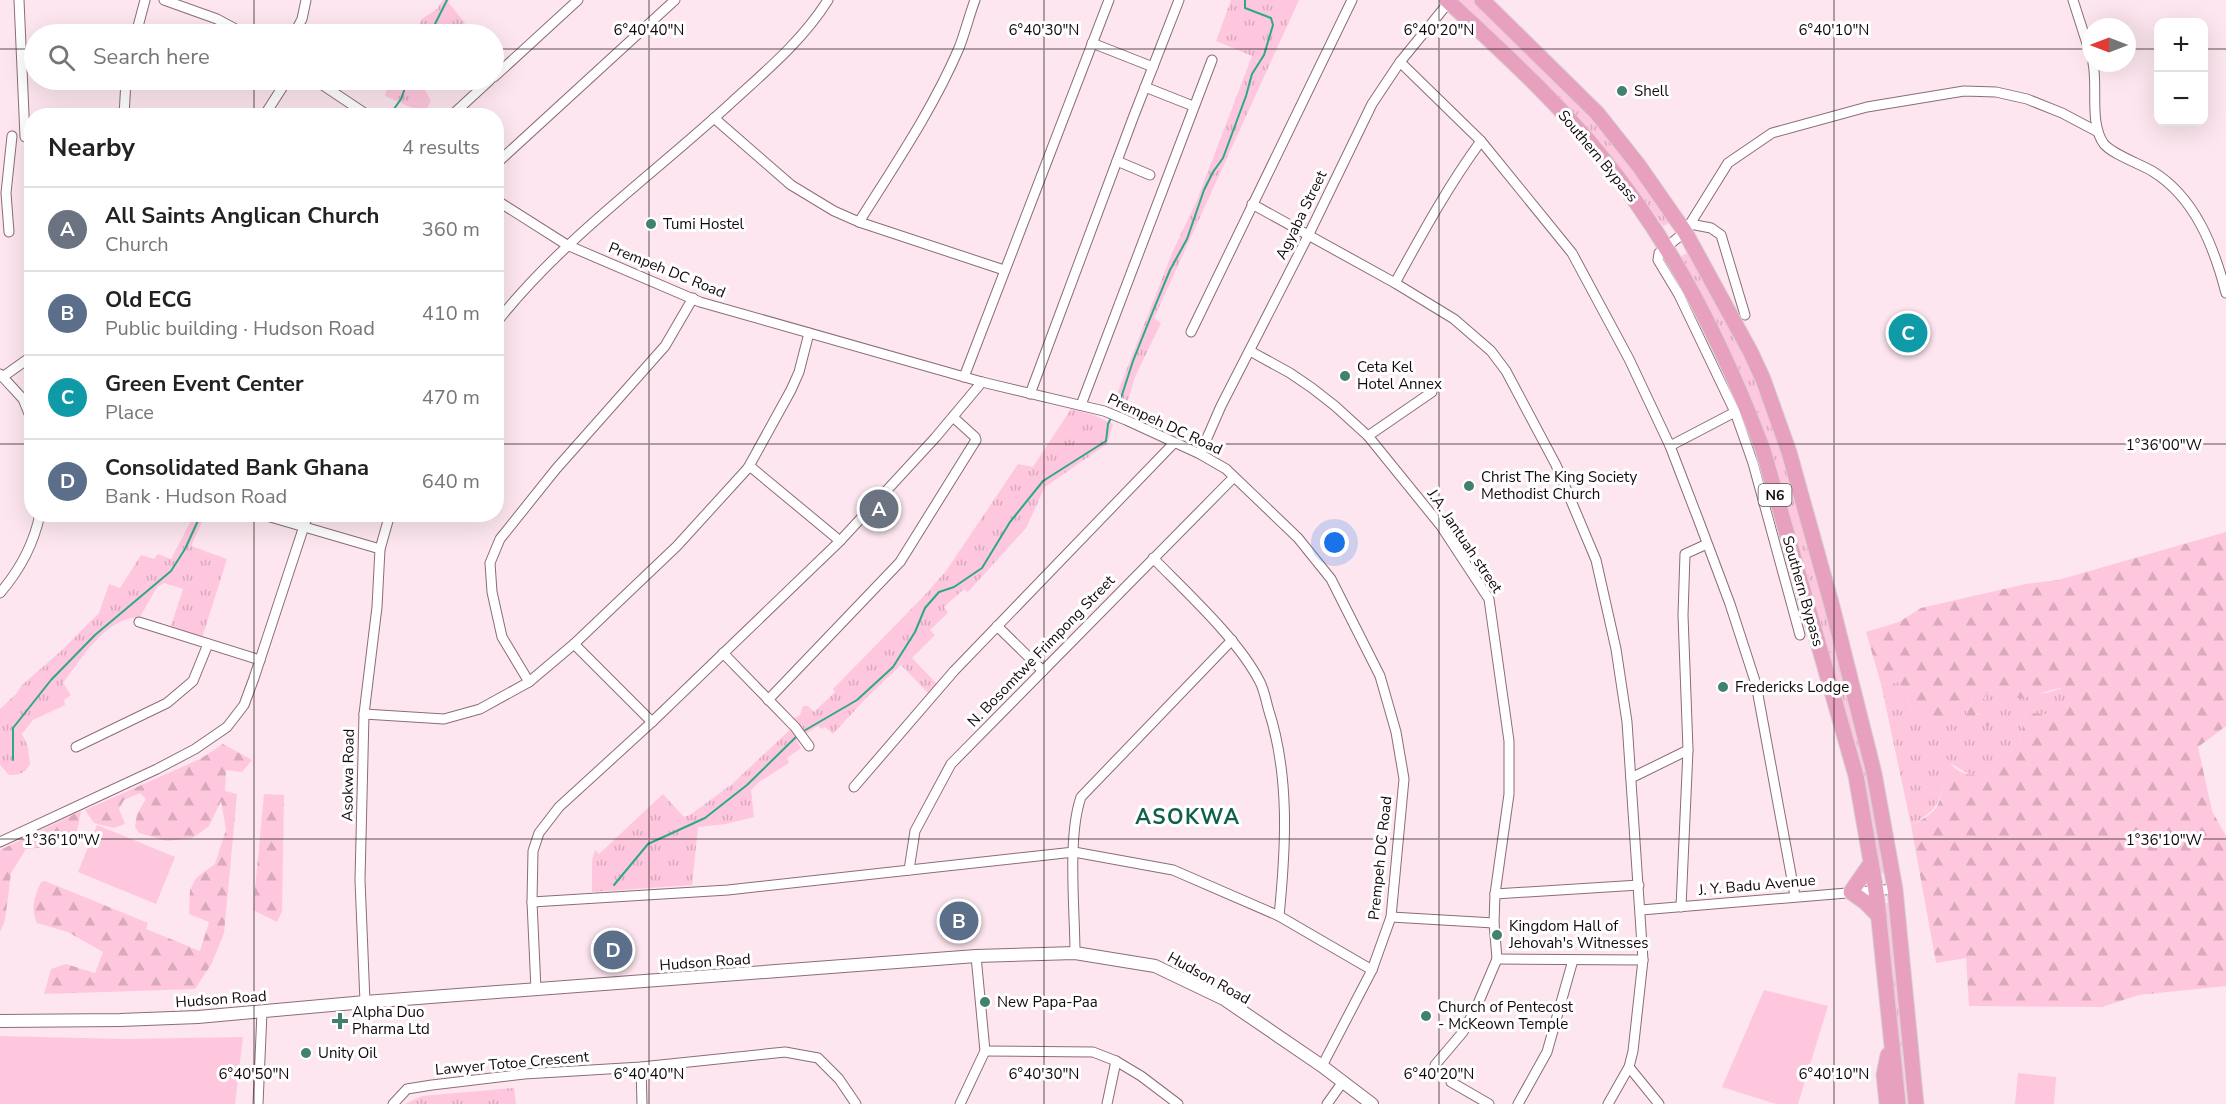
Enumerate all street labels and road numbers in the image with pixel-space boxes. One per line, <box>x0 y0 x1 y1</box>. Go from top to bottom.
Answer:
street label: Southern Bypass <box>1554 106 1642 206</box>
street label: Agyaba Street <box>1271 167 1331 263</box>
street label: Prempeh DC Road <box>606 237 728 303</box>
street label: Prempeh DC Road <box>1104 389 1226 459</box>
street label: J.A. Jantuah street <box>1422 484 1508 597</box>
road number: N6 <box>1758 484 1792 506</box>
street label: Southern Bypass <box>1778 533 1828 649</box>
street label: N. Bosomtwe Frimpong Street <box>963 570 1120 731</box>
street label: Asokwa Road <box>337 728 359 822</box>
street label: Prempeh DC Road <box>1364 795 1396 921</box>
street label: J. Y. Badu Avenue <box>1697 870 1816 900</box>
street label: Hudson Road <box>1164 947 1254 1009</box>
street label: Hudson Road <box>659 949 751 975</box>
street label: Hudson Road <box>175 986 267 1012</box>
street label: Lawyer Totoe Crescent <box>434 1046 590 1080</box>

